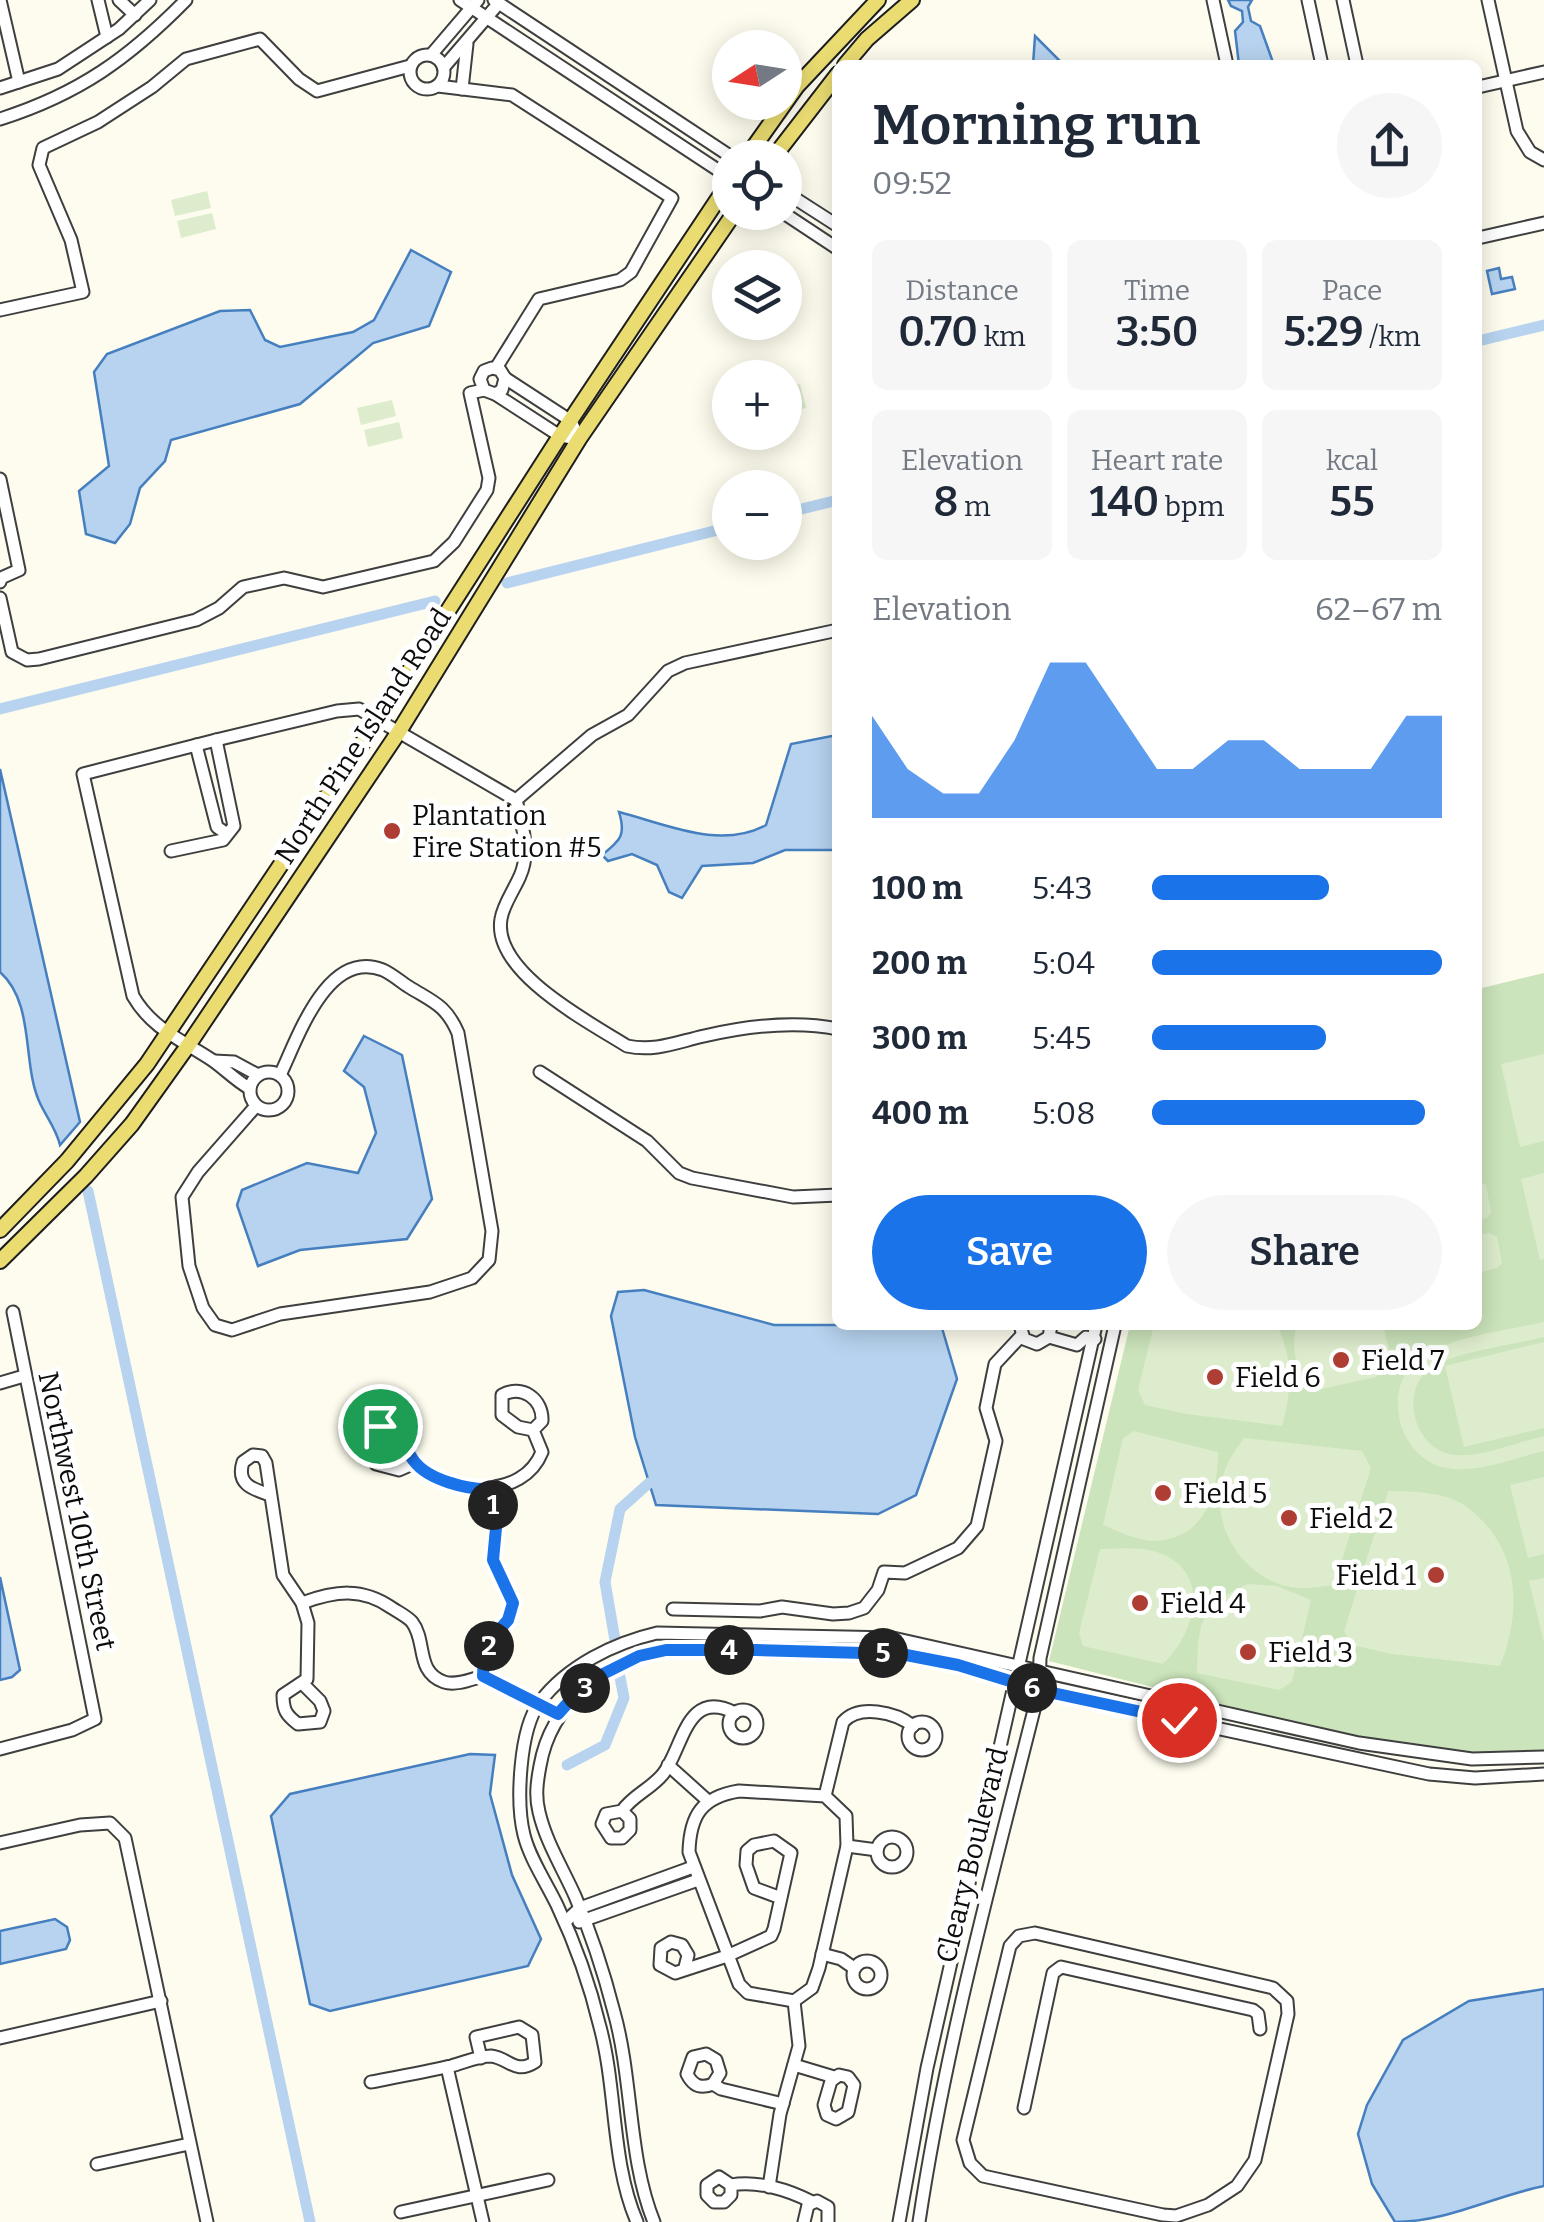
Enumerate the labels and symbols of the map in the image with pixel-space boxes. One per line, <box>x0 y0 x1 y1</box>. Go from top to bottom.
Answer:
north arrow <box>712 30 802 120</box>
street label: North Pine Island Road <box>268 602 458 870</box>
place label: Plantation Fire Station #5 <box>412 799 601 864</box>
marker: Plantation Fire Station #5 <box>381 820 403 842</box>
place label: Field 7 <box>1361 1344 1444 1377</box>
marker: Field 7 <box>1330 1349 1352 1371</box>
place label: Field 6 <box>1235 1361 1321 1394</box>
marker: Field 6 <box>1204 1366 1226 1388</box>
street label: Northwest 10th Street <box>31 1369 123 1653</box>
pin <box>338 1384 423 1469</box>
place label: Field 5 <box>1183 1477 1267 1510</box>
pin: 1 <box>468 1480 518 1530</box>
marker: Field 5 <box>1152 1482 1174 1504</box>
place label: Field 2 <box>1309 1502 1393 1535</box>
marker: Field 2 <box>1278 1507 1300 1529</box>
place label: Field 1 <box>1335 1559 1417 1592</box>
marker: Field 1 <box>1425 1564 1447 1586</box>
place label: Field 4 <box>1160 1587 1246 1620</box>
marker: Field 4 <box>1129 1592 1151 1614</box>
pin: 2 <box>464 1621 514 1671</box>
pin: 4 <box>704 1625 754 1675</box>
pin: 5 <box>858 1628 908 1678</box>
place label: Field 3 <box>1268 1636 1353 1669</box>
marker: Field 3 <box>1237 1641 1259 1663</box>
pin: 3 <box>560 1663 610 1713</box>
pin: 6 <box>1007 1663 1057 1713</box>
pin <box>1137 1678 1222 1763</box>
street label: Cleary Boulevard <box>929 1744 1015 1966</box>

